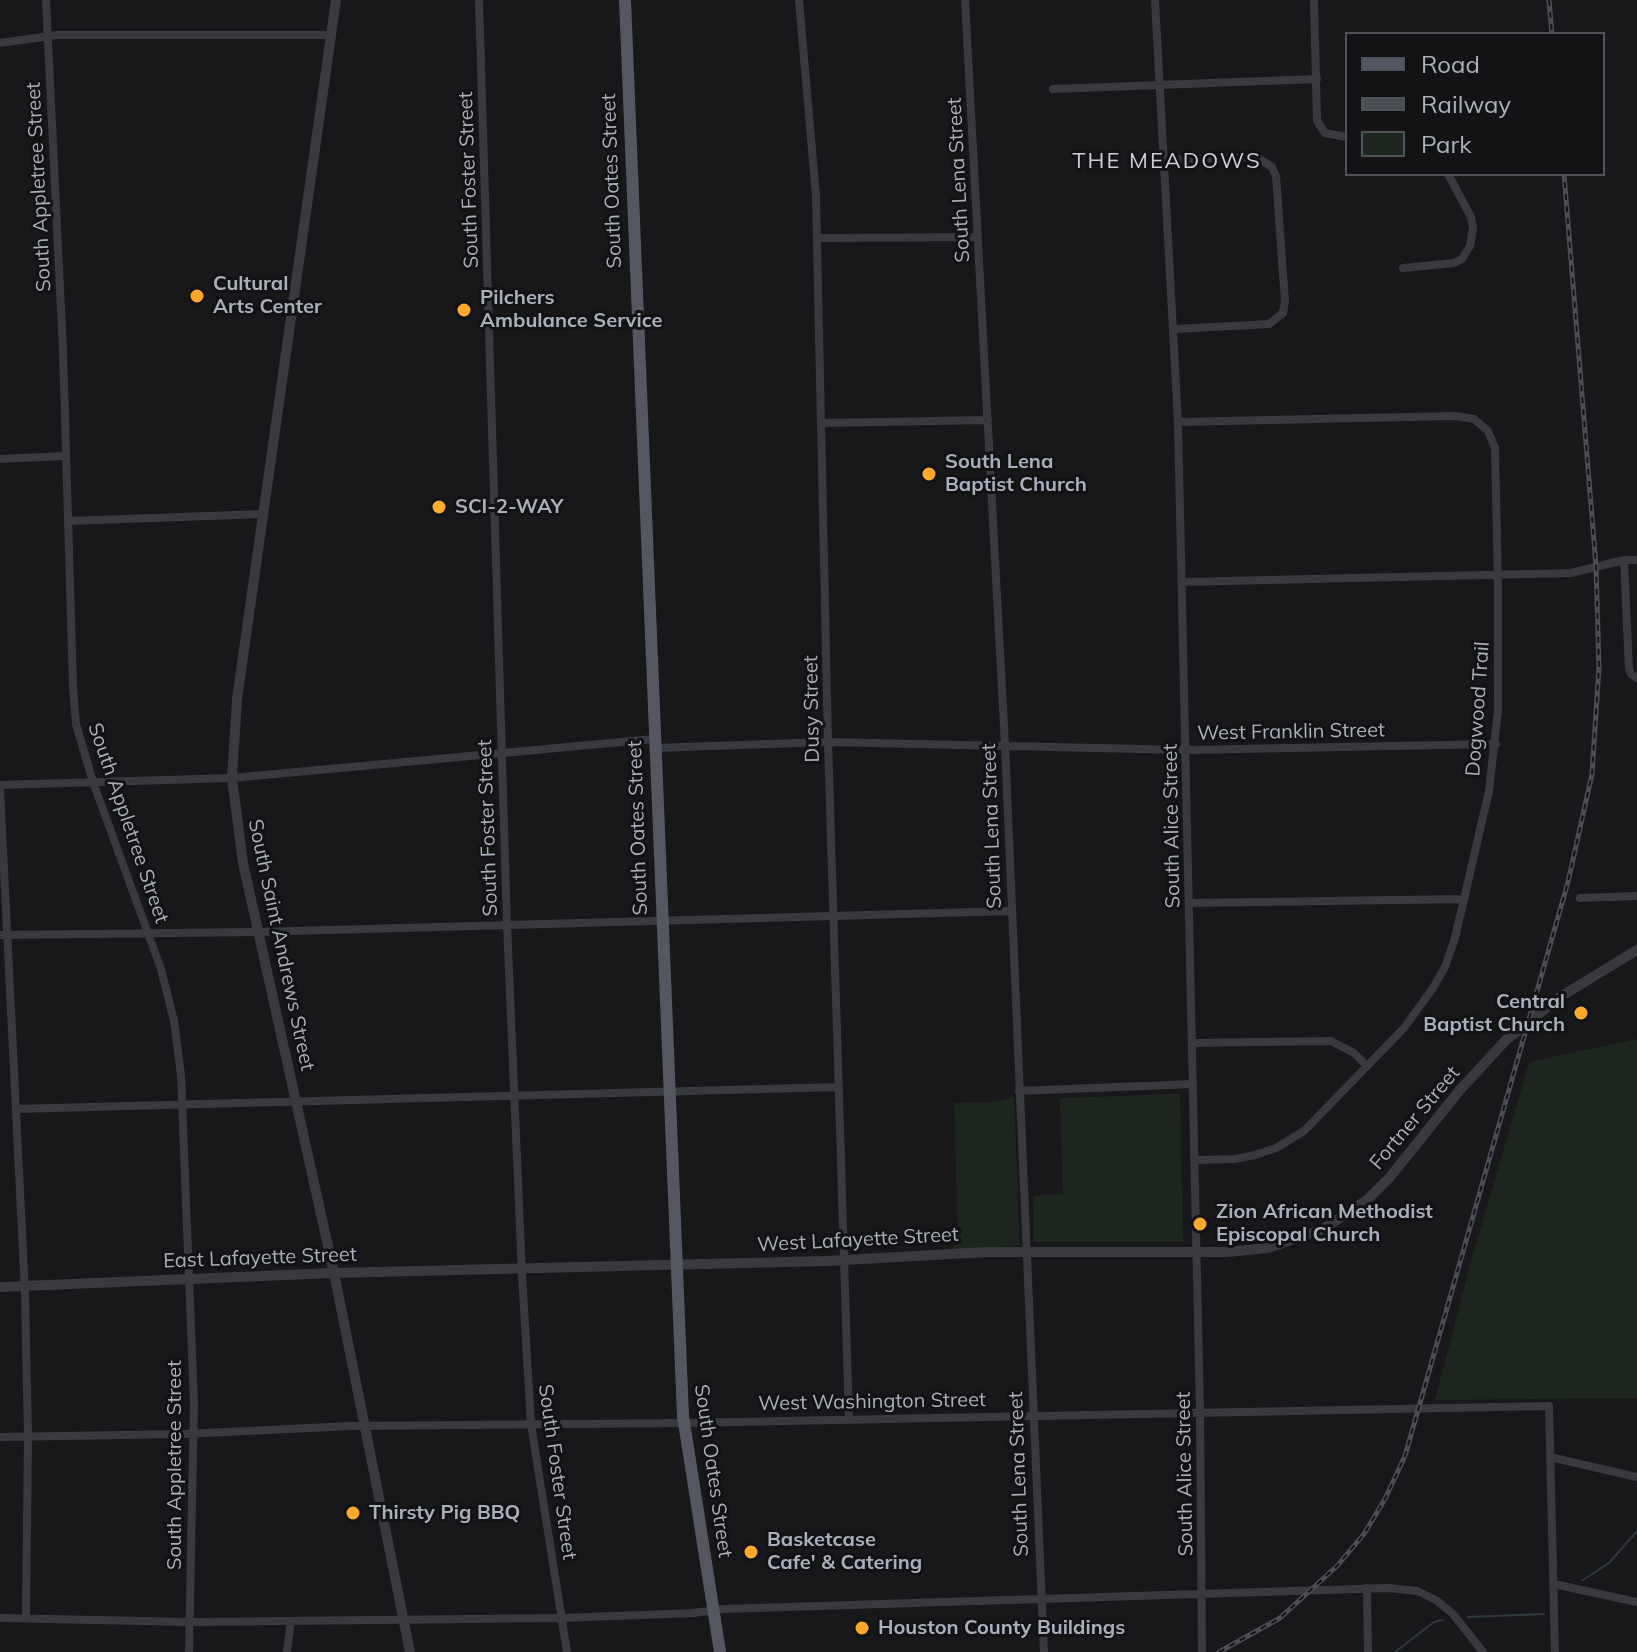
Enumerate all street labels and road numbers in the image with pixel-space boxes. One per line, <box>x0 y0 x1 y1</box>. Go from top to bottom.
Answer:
street label: South Appletree Street <box>22 81 56 293</box>
street label: South Foster Street <box>454 91 484 269</box>
street label: South Oates Street <box>597 93 627 269</box>
street label: South Lena Street <box>943 97 975 263</box>
street label: Dogwood Trail <box>1461 641 1495 777</box>
street label: Dusy Street <box>799 655 825 763</box>
street label: West Franklin Street <box>1197 718 1385 746</box>
street label: South Appletree Street <box>82 720 174 926</box>
street label: South Foster Street <box>473 739 503 917</box>
street label: South Oates Street <box>623 740 653 916</box>
street label: South Lena Street <box>977 743 1007 909</box>
street label: South Alice Street <box>1159 743 1185 909</box>
street label: South Saint Andrews Street <box>243 817 319 1073</box>
street label: Fortner Street <box>1365 1061 1465 1175</box>
street label: West Lafayette Street <box>757 1223 959 1257</box>
street label: East Lafayette Street <box>163 1243 357 1273</box>
street label: South Appletree Street <box>163 1360 187 1570</box>
street label: South Foster Street <box>533 1383 581 1561</box>
street label: South Oates Street <box>689 1383 737 1559</box>
street label: West Washington Street <box>758 1388 986 1416</box>
street label: South Lena Street <box>1004 1391 1034 1557</box>
street label: South Alice Street <box>1172 1391 1198 1557</box>

